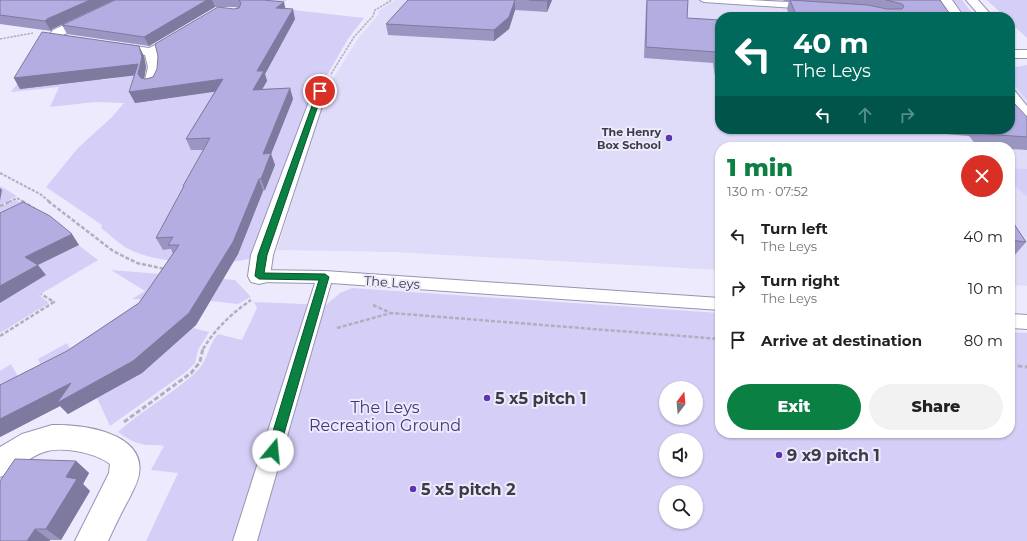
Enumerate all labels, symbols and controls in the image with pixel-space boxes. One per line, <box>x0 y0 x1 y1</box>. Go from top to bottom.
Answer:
text: 40 m <box>793 26 869 60</box>
icon: left <box>727 28 779 80</box>
text: The Leys <box>793 60 871 82</box>
pin <box>303 74 337 108</box>
icon: arrive <box>309 80 331 102</box>
icon: left <box>812 104 834 126</box>
icon: ahead <box>854 104 876 126</box>
icon: right <box>896 104 918 126</box>
place label: The Henry Box School <box>597 125 661 152</box>
marker: The Henry Box School <box>664 133 674 143</box>
text: 1 min <box>727 153 793 182</box>
button: close <box>961 155 1003 197</box>
text: 130 m · 07:52 <box>727 183 808 199</box>
text: Turn left <box>761 219 828 238</box>
icon: left <box>727 225 749 247</box>
text: 40 m <box>963 227 1003 246</box>
text: The Leys <box>761 238 817 254</box>
text: Turn right <box>761 271 840 290</box>
street label: The Leys <box>363 272 421 292</box>
icon: right <box>727 277 749 299</box>
text: 10 m <box>968 279 1003 298</box>
text: The Leys <box>761 290 817 306</box>
icon: arrive <box>727 329 749 351</box>
text: Arrive at destination <box>761 331 922 350</box>
text: 80 m <box>964 331 1003 350</box>
north arrow <box>659 381 703 425</box>
map controls <box>659 381 703 529</box>
button: Exit <box>727 384 861 430</box>
button: Share <box>869 384 1003 430</box>
place label: 5 x5 pitch 1 <box>495 389 586 408</box>
marker: 5 x5 pitch 1 <box>482 393 492 403</box>
park label: The Leys Recreation Ground <box>309 398 461 435</box>
position arrow <box>252 430 294 472</box>
button: sound <box>659 433 703 477</box>
place label: 9 x9 pitch 1 <box>787 446 880 465</box>
marker: 9 x9 pitch 1 <box>774 450 784 460</box>
place label: 5 x5 pitch 2 <box>421 480 516 499</box>
marker: 5 x5 pitch 2 <box>408 484 418 494</box>
button: search <box>659 485 703 529</box>

